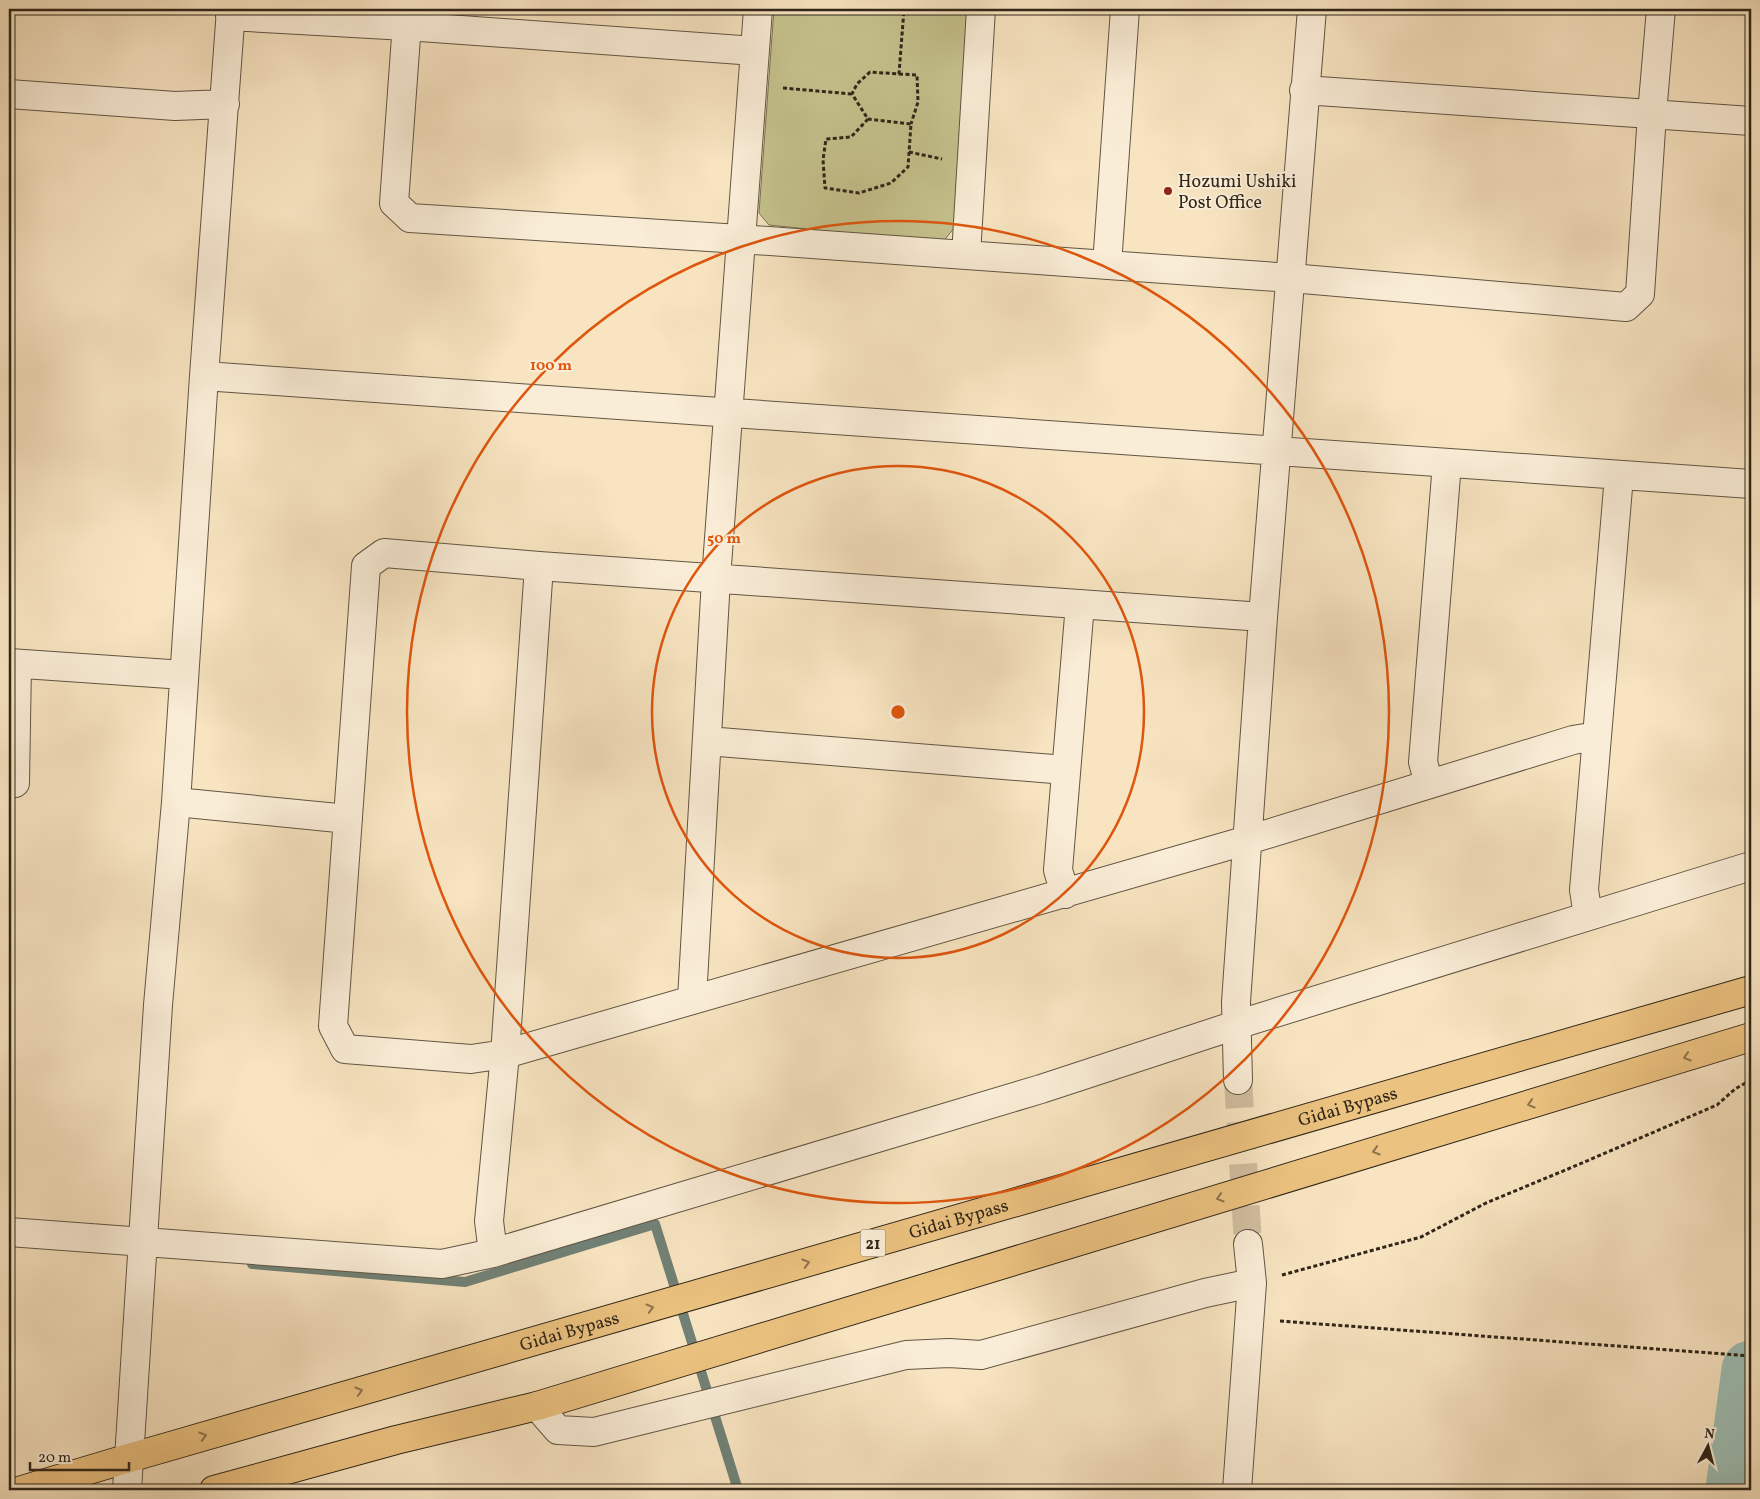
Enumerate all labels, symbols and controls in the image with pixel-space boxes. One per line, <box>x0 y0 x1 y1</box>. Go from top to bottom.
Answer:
place label: Hozumi Ushiki Post Office <box>1178 170 1296 216</box>
marker: Hozumi Ushiki Post Office <box>1162 185 1174 197</box>
text: 100 m <box>530 356 573 377</box>
text: 50 m <box>707 529 741 550</box>
centre of rings <box>889 703 907 721</box>
one-way arrow <box>1683 1051 1691 1061</box>
street label: Gidai Bypass <box>1295 1082 1401 1134</box>
one-way arrow <box>1527 1098 1536 1108</box>
one-way arrow <box>1372 1146 1380 1156</box>
one-way arrow <box>1216 1193 1225 1203</box>
street label: Gidai Bypass <box>906 1194 1012 1246</box>
road number: 21 <box>860 1230 886 1256</box>
one-way arrow <box>801 1258 809 1268</box>
one-way arrow <box>645 1303 653 1313</box>
street label: Gidai Bypass <box>517 1306 622 1359</box>
one-way arrow <box>354 1387 362 1397</box>
north arrow <box>1682 1422 1732 1472</box>
text: N <box>1703 1425 1716 1445</box>
one-way arrow <box>198 1432 206 1442</box>
scale bar <box>30 1439 129 1471</box>
text: 20 m <box>38 1448 71 1469</box>

